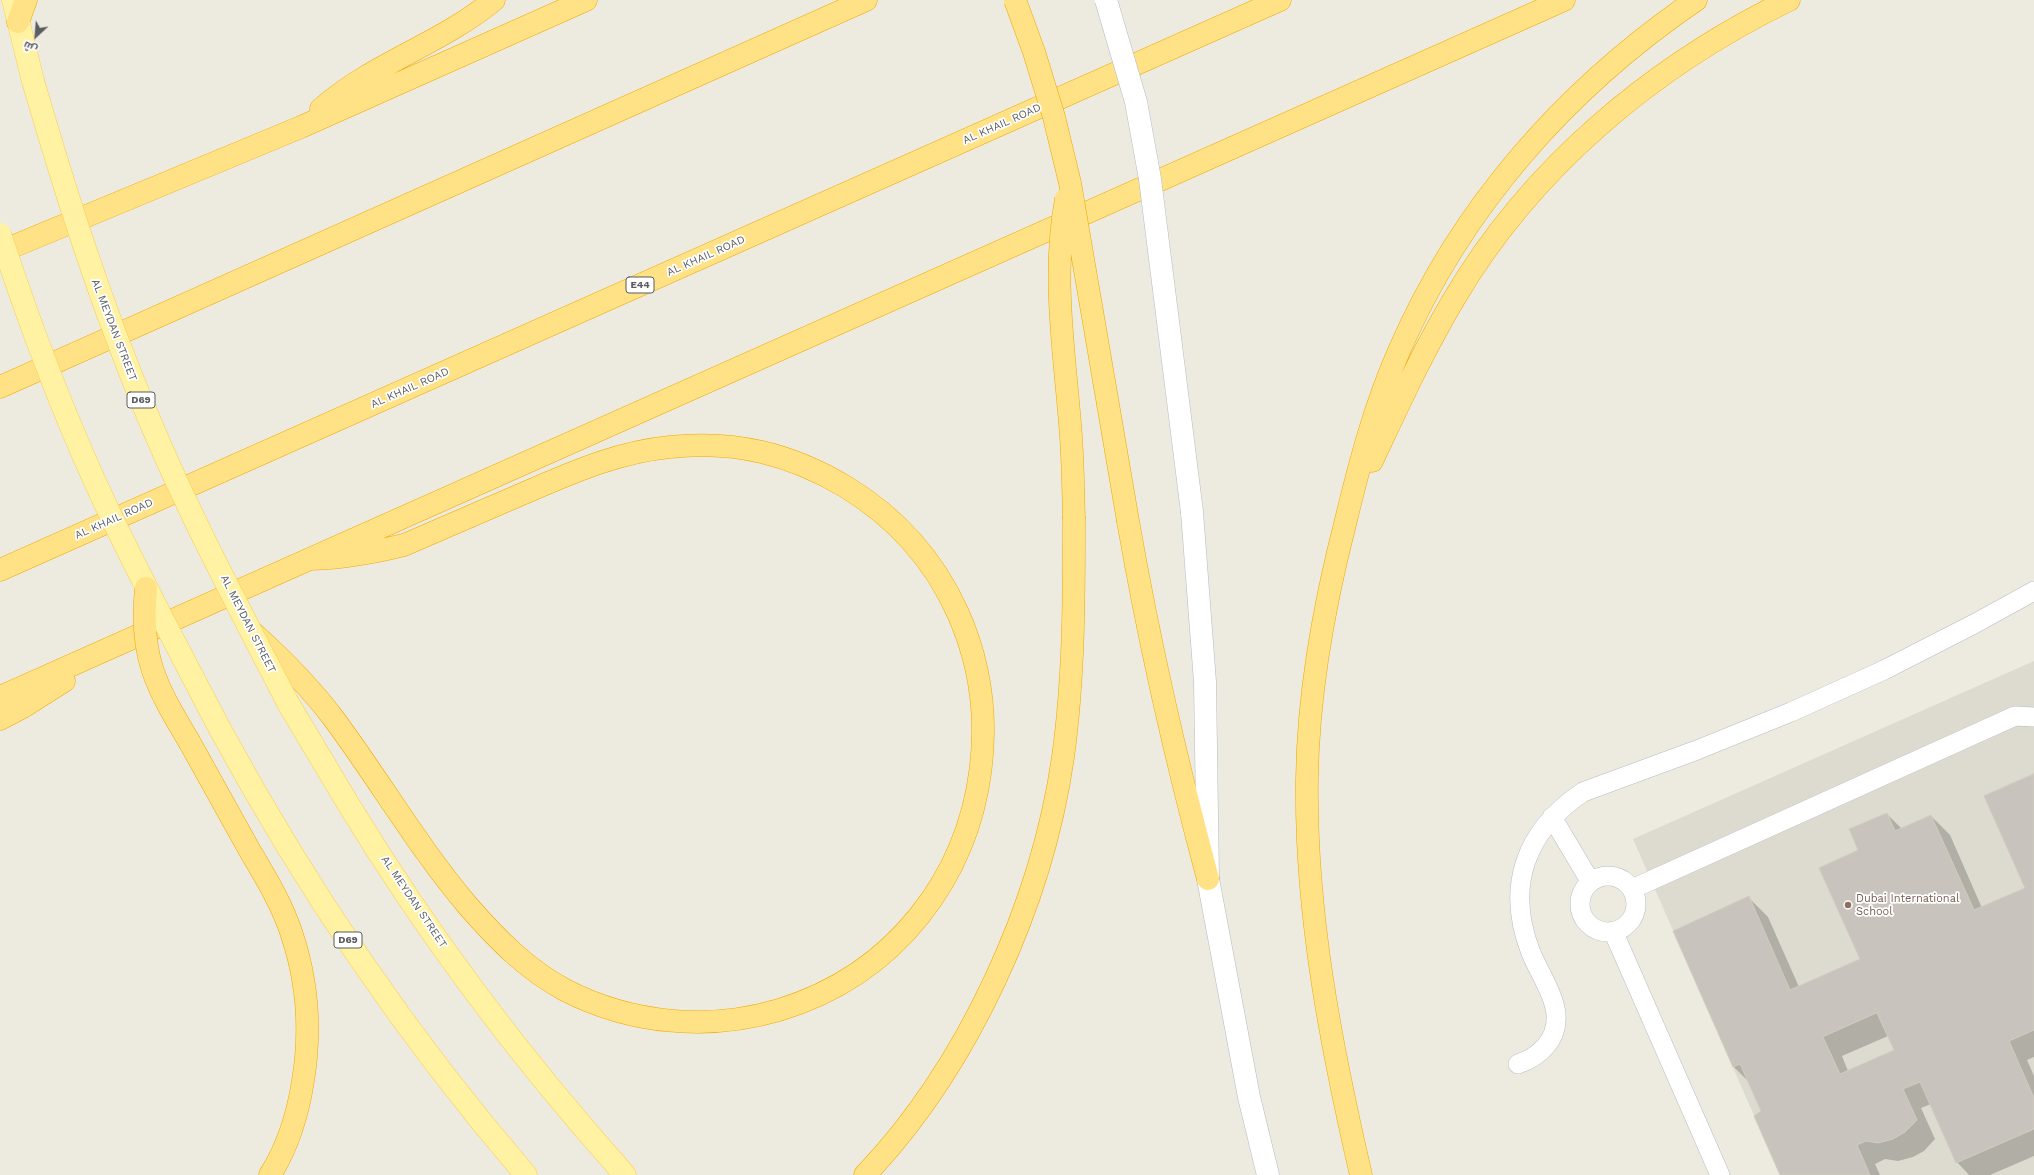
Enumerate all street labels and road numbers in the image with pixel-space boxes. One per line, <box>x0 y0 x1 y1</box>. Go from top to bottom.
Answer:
street label: AL KHAIL ROAD <box>961 101 1043 147</box>
street label: AL KHAIL ROAD <box>665 233 747 279</box>
street label: AL MEYDAN STREET <box>88 277 140 383</box>
road number: E44 <box>626 277 654 293</box>
street label: AL KHAIL ROAD <box>369 365 451 411</box>
road number: D69 <box>127 392 155 408</box>
street label: AL KHAIL ROAD <box>73 496 155 542</box>
street label: AL MEYDAN STREET <box>218 573 278 675</box>
street label: AL MEYDAN STREET <box>378 853 450 951</box>
road number: D69 <box>334 932 362 948</box>

